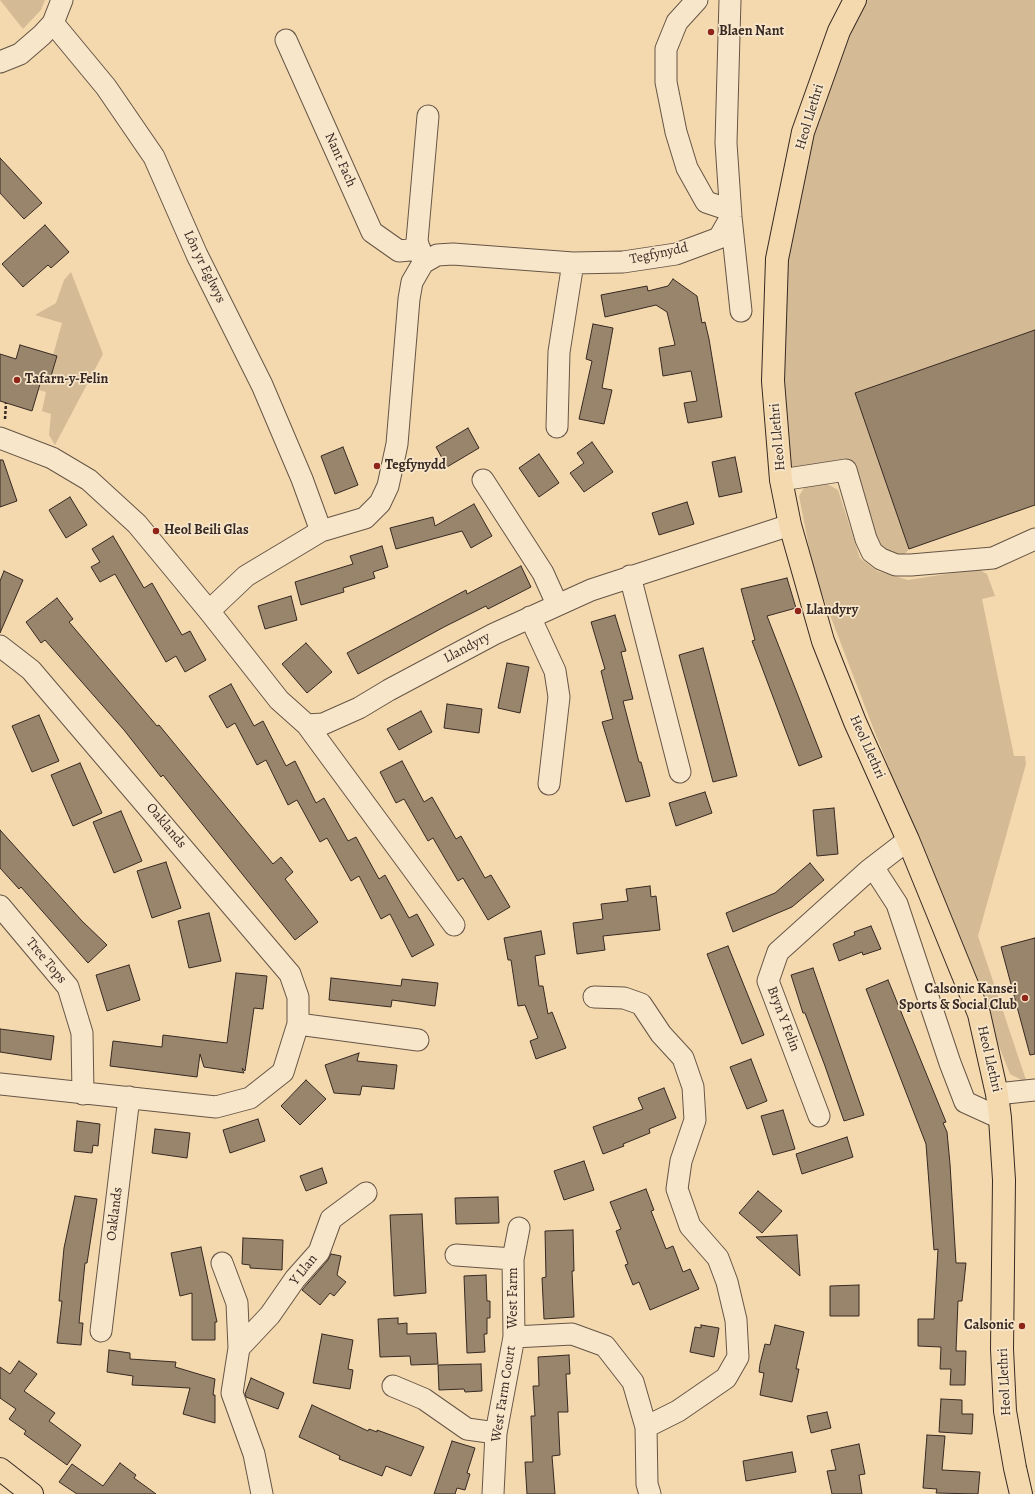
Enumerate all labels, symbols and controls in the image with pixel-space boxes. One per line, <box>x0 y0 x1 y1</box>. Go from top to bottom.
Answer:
place label: Blaen Nant <box>719 24 784 40</box>
marker: Blaen Nant <box>706 27 716 37</box>
street label: Heol Llethri <box>792 82 828 152</box>
street label: Nant Fach <box>321 130 359 190</box>
street label: Lôn yr Eglwys <box>179 228 229 306</box>
street label: Tegfynydd <box>628 240 690 268</box>
place label: Tafarn-y-Felin <box>25 372 108 388</box>
marker: Tafarn-y-Felin <box>12 375 22 385</box>
street label: Heol Llethri <box>767 402 789 472</box>
place label: Tegfynydd <box>385 458 446 474</box>
marker: Tegfynydd <box>372 461 382 471</box>
place label: Heol Beili Glas <box>164 523 249 539</box>
marker: Heol Beili Glas <box>151 526 161 536</box>
place label: Llandyry <box>806 603 858 619</box>
marker: Llandyry <box>793 606 803 616</box>
street label: Llandyry <box>441 629 493 667</box>
street label: Heol Llethri <box>846 713 888 781</box>
street label: Oaklands <box>142 800 190 852</box>
street label: Tree Tops <box>22 935 70 987</box>
place label: Calsonic Kansei Sports & Social Club <box>899 982 1017 1014</box>
street label: Bryn Y Felin <box>763 984 803 1054</box>
marker: Calsonic Kansei Sports & Social Club <box>1020 993 1030 1003</box>
street label: Heol Llethri <box>973 1024 1005 1094</box>
street label: Oaklands <box>103 1186 127 1242</box>
street label: Y Llan <box>286 1251 322 1289</box>
street label: West Farm <box>506 1267 522 1329</box>
place label: Calsonic <box>964 1318 1014 1334</box>
marker: Calsonic <box>1017 1321 1027 1331</box>
street label: West Farm Court <box>488 1345 520 1443</box>
street label: Heol Llethri <box>995 1348 1015 1416</box>

